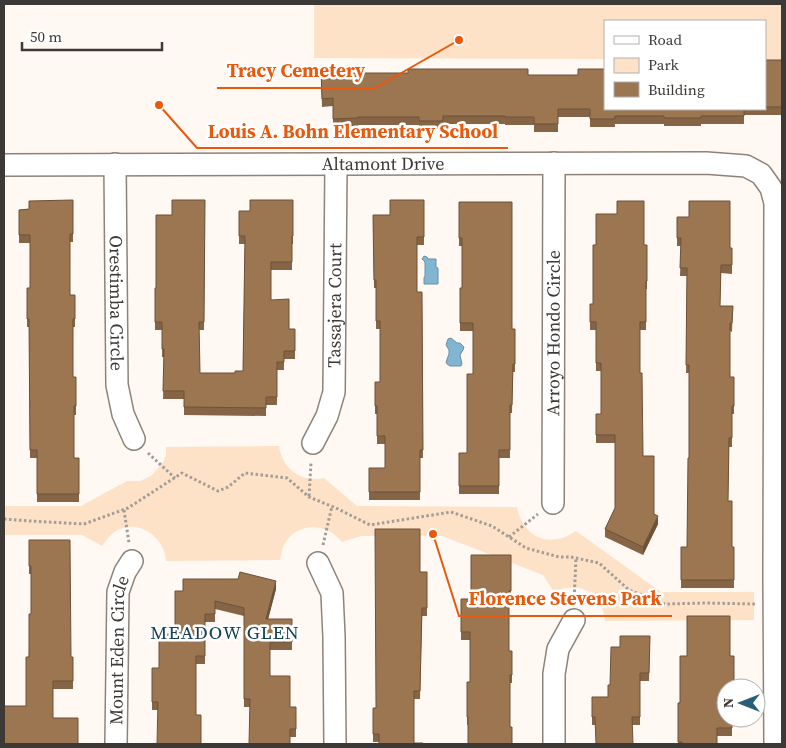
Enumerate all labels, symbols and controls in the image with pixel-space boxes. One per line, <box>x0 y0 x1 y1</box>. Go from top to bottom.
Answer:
scale bar <box>22 20 162 52</box>
legend <box>604 20 766 110</box>
text: 50 m <box>30 26 62 47</box>
text: Road <box>648 29 682 50</box>
callout: Tracy Cemetery <box>217 54 375 88</box>
text: Park <box>648 54 680 75</box>
text: Tracy Cemetery <box>227 57 366 83</box>
text: Building <box>648 79 705 100</box>
callout: Louis A. Bohn Elementary School <box>197 114 508 148</box>
text: Louis A. Bohn Elementary School <box>208 118 498 144</box>
street label: Altamont Drive <box>322 151 444 176</box>
street label: Orestimba Circle <box>104 235 130 371</box>
street label: Tassajera Court <box>321 243 347 368</box>
street label: Arroyo Hondo Circle <box>540 250 566 416</box>
street label: Mount Eden Circle <box>103 572 135 725</box>
callout: Florence Stevens Park <box>459 582 672 616</box>
text: Florence Stevens Park <box>468 585 662 611</box>
district label: MEADOW GLEN <box>150 619 300 645</box>
north arrow <box>716 678 766 728</box>
text: N <box>718 698 738 708</box>

